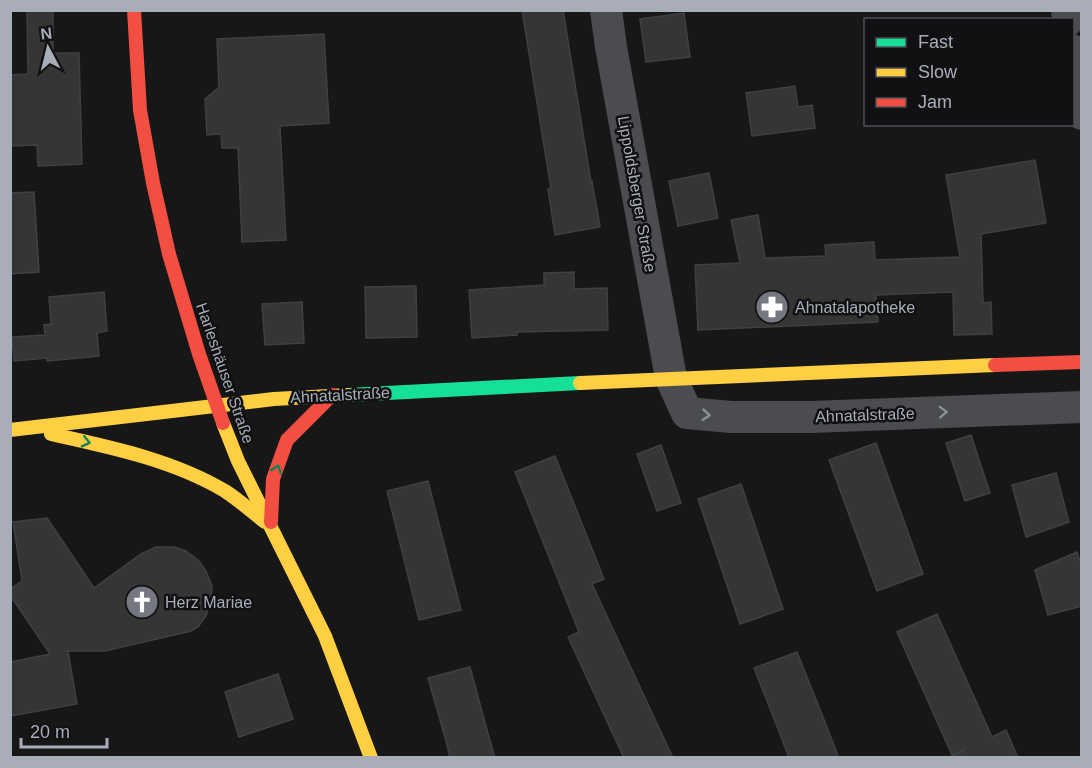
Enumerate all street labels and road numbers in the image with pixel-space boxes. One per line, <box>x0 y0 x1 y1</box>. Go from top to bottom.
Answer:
street label: Lippoldsberger Straße <box>615 115 659 274</box>
street label: Harleshäuser Straße <box>193 300 257 446</box>
street label: Ahnatalstraße <box>290 384 390 406</box>
street label: Ahnatalstraße <box>815 405 915 425</box>

